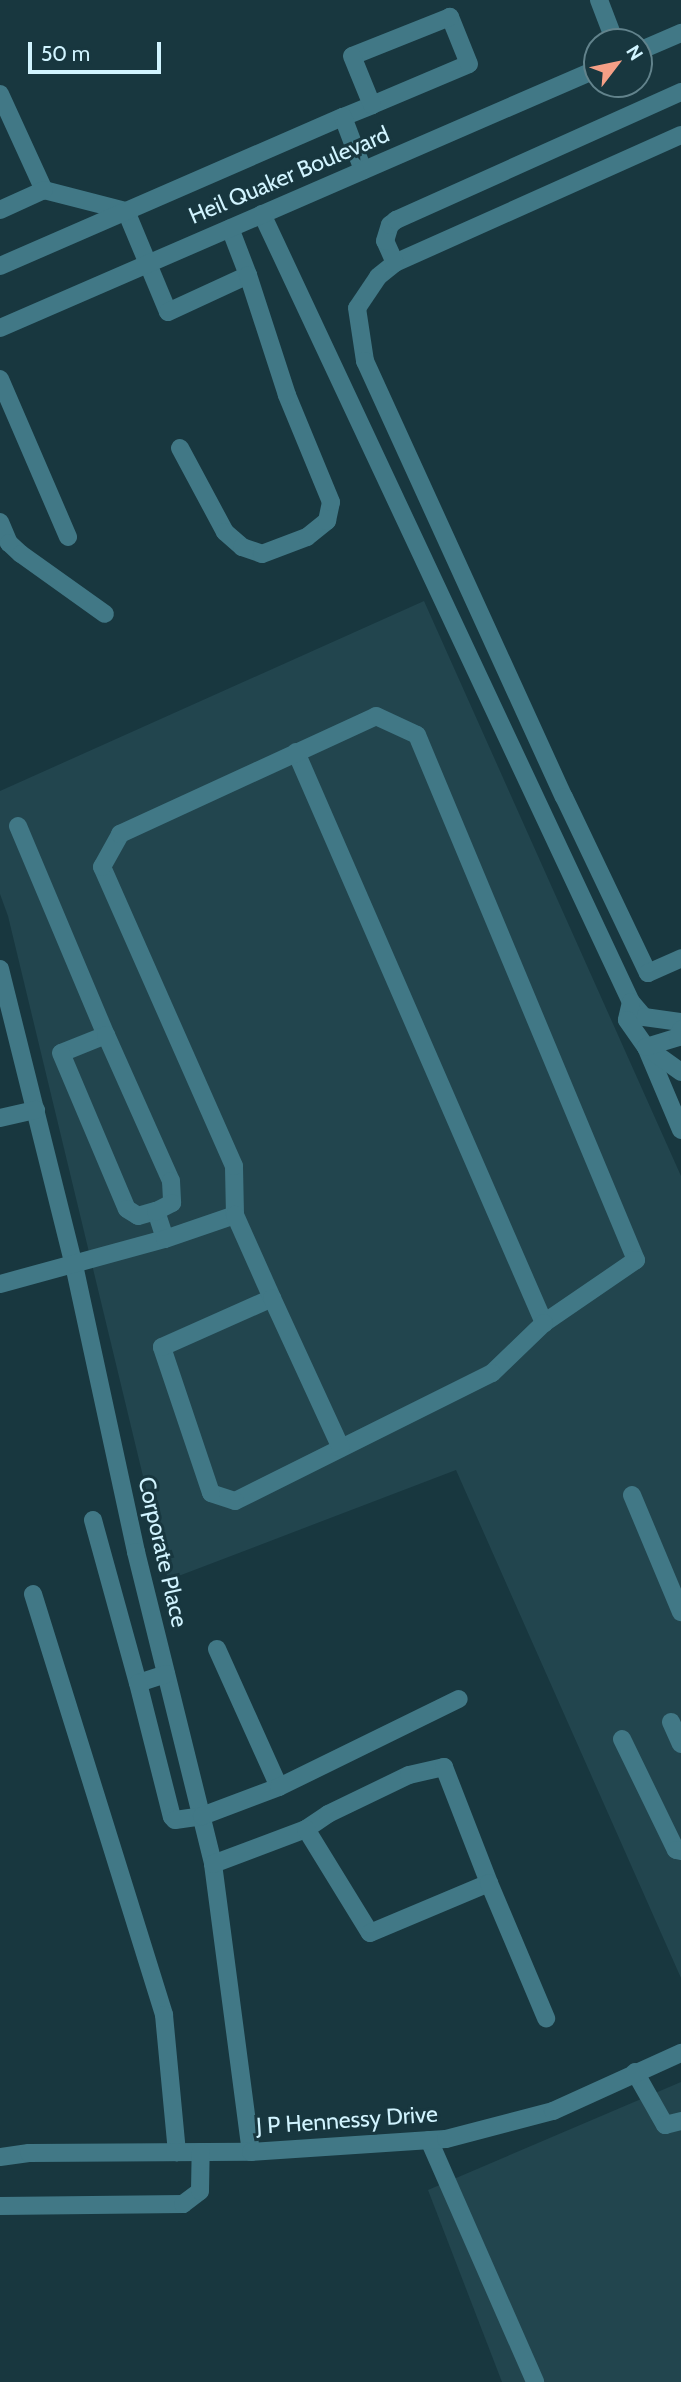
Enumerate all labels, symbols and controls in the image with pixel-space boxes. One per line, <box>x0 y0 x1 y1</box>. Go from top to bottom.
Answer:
scale bar <box>32 28 164 72</box>
north arrow <box>583 28 653 98</box>
text: 50 m <box>41 41 90 66</box>
text: N <box>621 41 648 64</box>
street label: Heil Quaker Boulevard <box>185 120 393 230</box>
street label: Corporate Place <box>132 1474 194 1630</box>
street label: J P Hennessy Drive <box>255 2100 439 2140</box>

